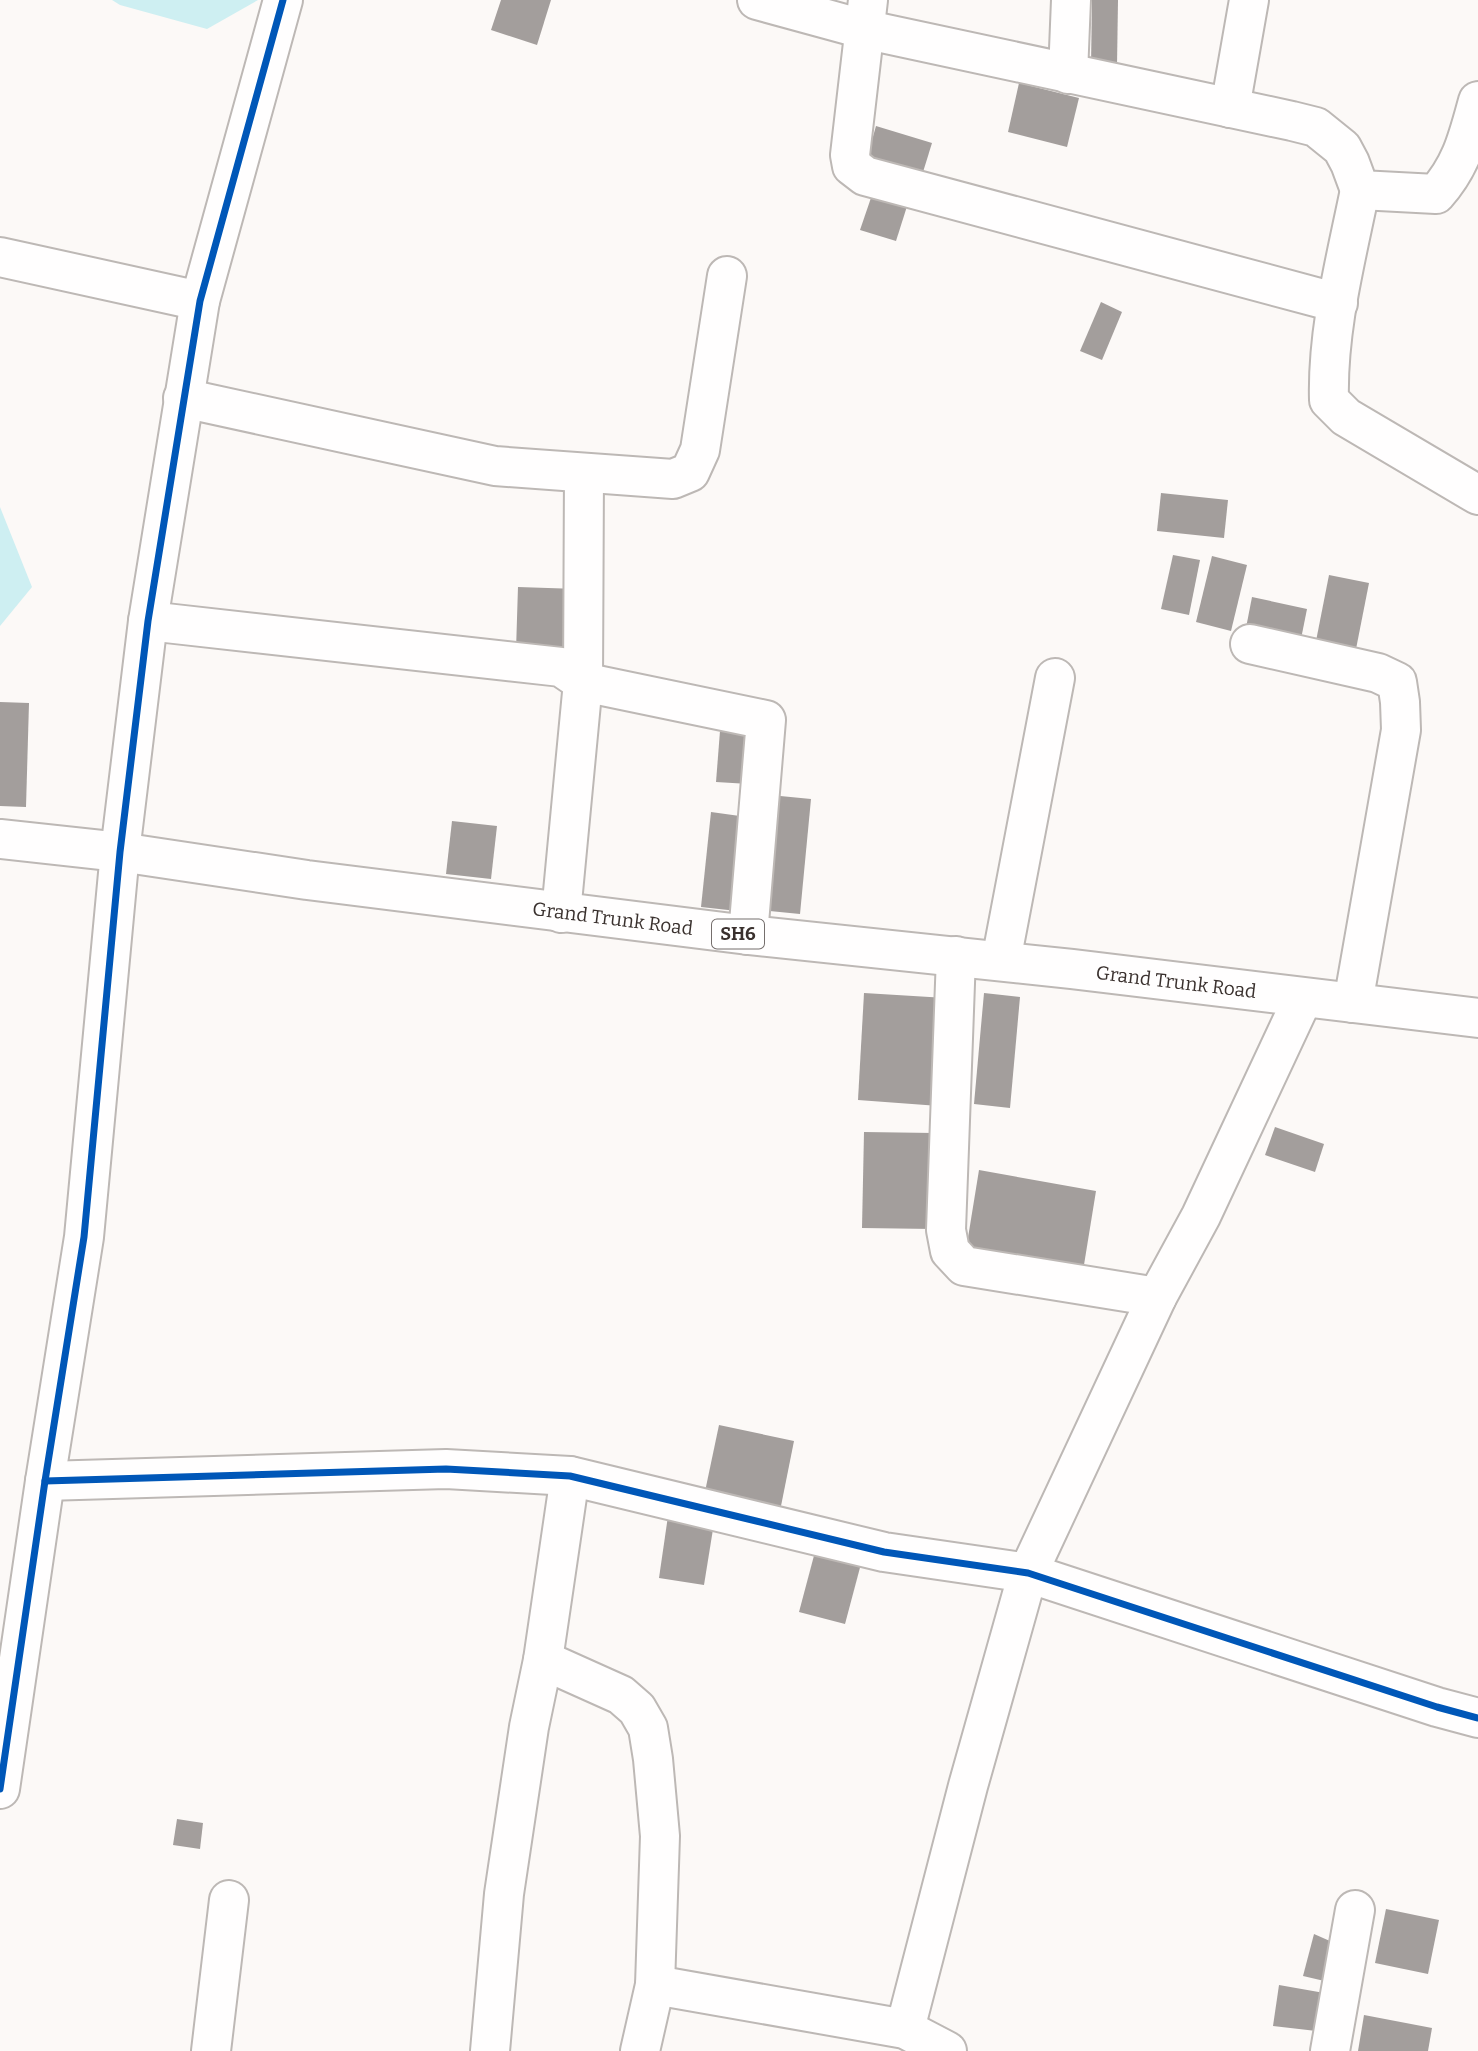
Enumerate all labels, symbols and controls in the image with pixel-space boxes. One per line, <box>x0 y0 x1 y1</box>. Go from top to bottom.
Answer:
street label: Grand Trunk Road <box>531 897 694 940</box>
road number: SH6 <box>712 919 764 948</box>
street label: Grand Trunk Road <box>1095 960 1258 1003</box>

